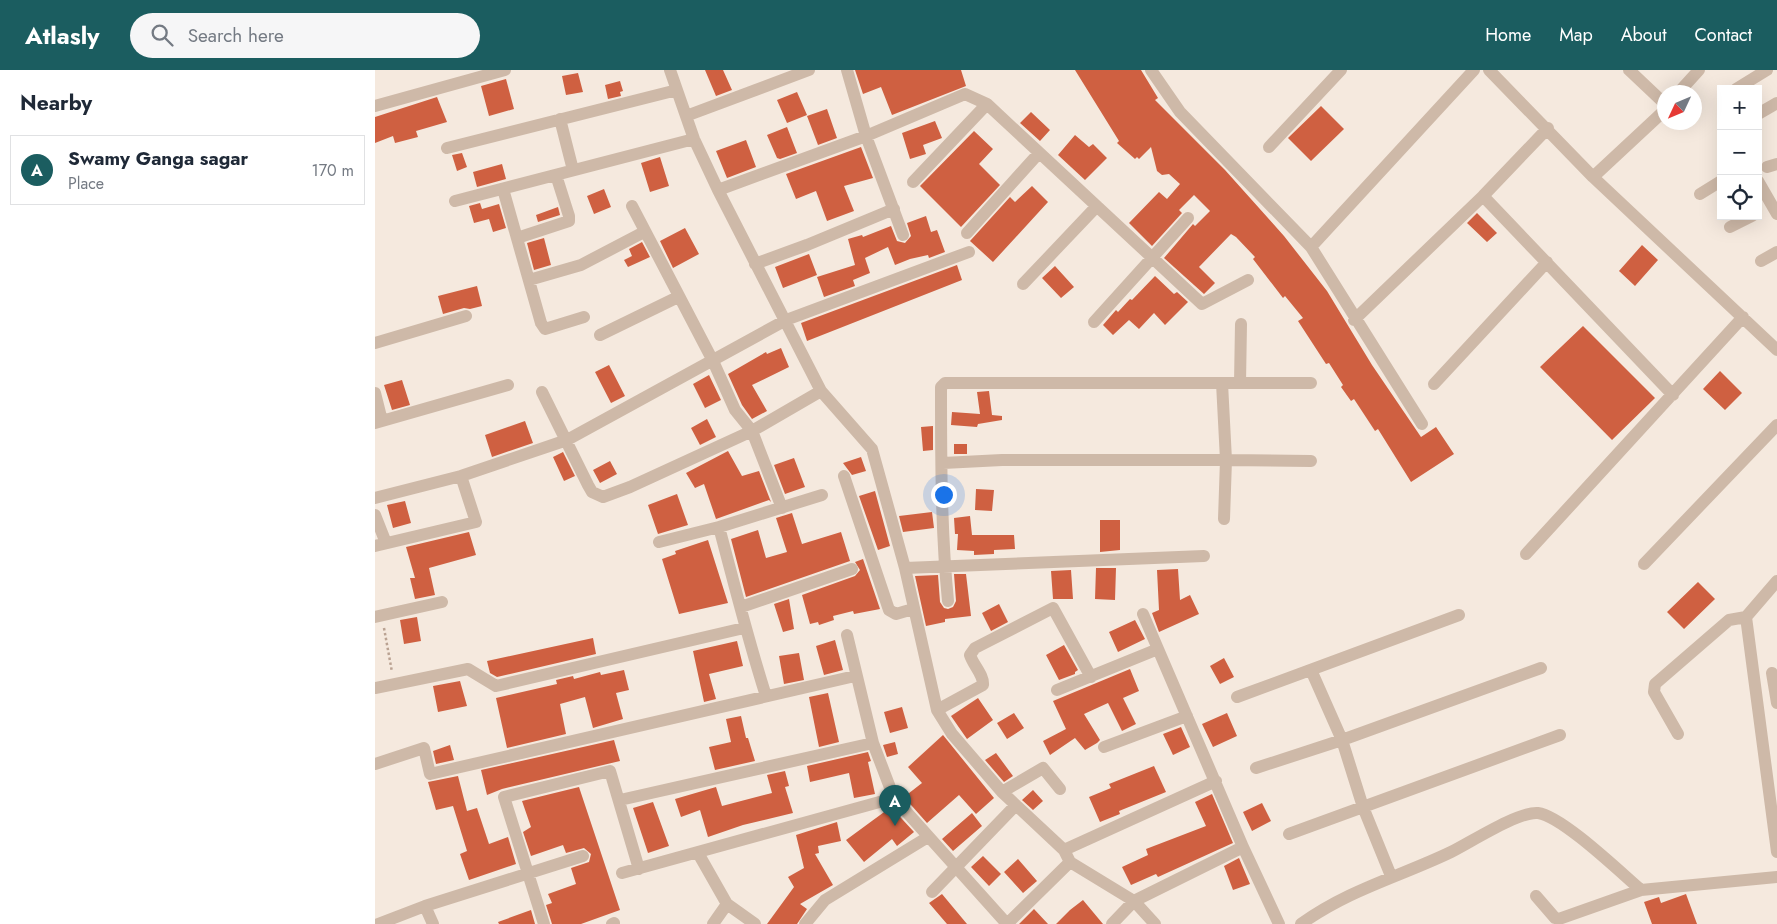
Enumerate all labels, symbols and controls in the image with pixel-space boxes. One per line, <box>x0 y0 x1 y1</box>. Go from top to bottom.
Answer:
search box <box>130 13 480 58</box>
text: Atlasly <box>25 18 100 53</box>
icon: search <box>148 21 176 49</box>
text: Search here <box>188 22 284 49</box>
text: Home <box>1485 22 1531 48</box>
text: Map <box>1559 22 1593 48</box>
text: About <box>1621 22 1666 48</box>
text: Contact <box>1694 22 1752 48</box>
north arrow <box>1657 85 1702 130</box>
map controls <box>1717 85 1762 220</box>
button: + <box>1717 85 1762 130</box>
text: Nearby <box>20 88 92 118</box>
button: − <box>1717 130 1762 175</box>
text: Swamy Ganga sagar <box>68 145 248 172</box>
text: A <box>31 159 43 182</box>
text: 170 m <box>312 159 354 182</box>
text: Place <box>68 172 104 195</box>
button: locate <box>1717 175 1762 220</box>
your location <box>931 482 957 508</box>
pin: A <box>879 785 911 826</box>

